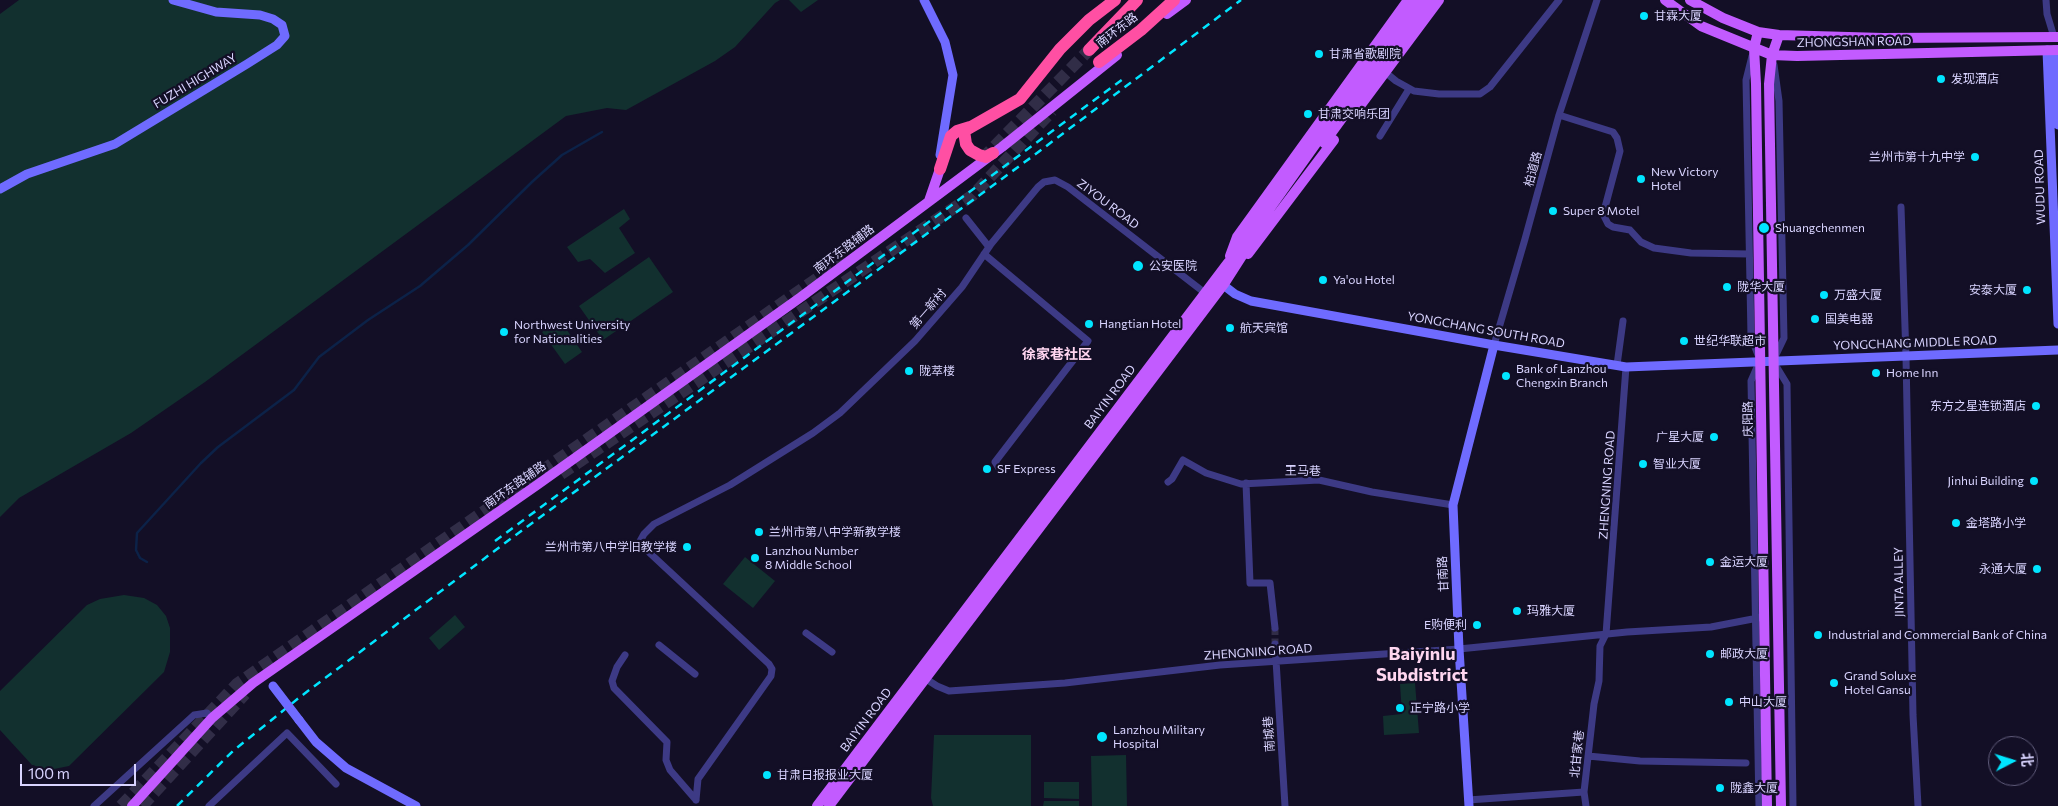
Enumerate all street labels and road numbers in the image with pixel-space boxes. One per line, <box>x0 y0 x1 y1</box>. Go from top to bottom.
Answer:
street label: 南环东路 <box>1094 10 1140 50</box>
street label: ZHONGSHAN ROAD <box>1796 34 1912 50</box>
street label: FUZHI HIGHWAY <box>151 50 239 112</box>
street label: WUDU ROAD <box>2031 149 2049 225</box>
street label: 柏道路 <box>1521 150 1545 188</box>
street label: ZIYOU ROAD <box>1074 176 1142 232</box>
street label: 南环东路辅路 <box>811 222 877 276</box>
street label: 第一新村 <box>907 286 949 332</box>
street label: YONGCHANG SOUTH ROAD <box>1406 309 1566 351</box>
street label: YONGCHANG MIDDLE ROAD <box>1833 333 1997 353</box>
street label: BAIYIN ROAD <box>1081 362 1139 432</box>
street label: 庆阳路 <box>1740 401 1756 437</box>
street label: ZHENGNING ROAD <box>1596 430 1618 540</box>
street label: 南环东路辅路 <box>481 458 549 512</box>
street label: 王马巷 <box>1285 464 1321 478</box>
street label: JINTA ALLEY <box>1891 547 1907 617</box>
street label: 甘南路 <box>1435 556 1451 592</box>
street label: ZHENGNING ROAD <box>1203 641 1313 663</box>
street label: BAIYIN ROAD <box>837 685 895 755</box>
street label: 南城巷 <box>1261 716 1277 752</box>
street label: 北甘家巷 <box>1567 729 1587 779</box>

